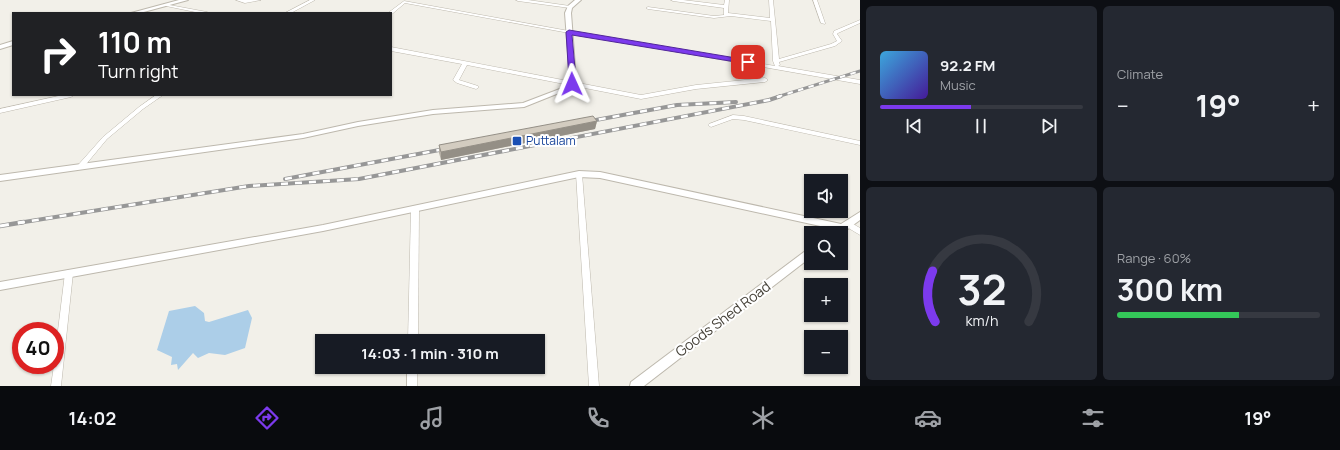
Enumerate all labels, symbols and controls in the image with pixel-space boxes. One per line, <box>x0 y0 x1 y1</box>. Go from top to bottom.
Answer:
text: 110 m <box>98 23 172 61</box>
icon: right <box>32 28 84 80</box>
pin <box>731 45 765 79</box>
icon: arrive <box>737 51 759 73</box>
text: 92.2 FM <box>940 55 995 76</box>
text: Turn right <box>98 59 179 83</box>
position arrow <box>551 63 593 105</box>
text: Climate <box>1117 65 1163 83</box>
text: Music <box>940 76 976 94</box>
text: 19° <box>1195 85 1241 126</box>
text: − <box>1117 91 1129 121</box>
text: + <box>1307 91 1320 121</box>
icon: previous <box>903 115 925 137</box>
icon: pause <box>970 115 992 137</box>
icon: next <box>1038 115 1060 137</box>
place label: Puttalam <box>526 132 576 149</box>
marker: Puttalam <box>511 135 523 147</box>
map controls <box>804 174 848 374</box>
button: sound <box>804 174 848 218</box>
button: search <box>804 226 848 270</box>
text: Range · 60% <box>1117 249 1191 267</box>
text: 32 <box>957 260 1006 316</box>
text: 300 km <box>1117 269 1223 310</box>
street label: Goods Shed Road <box>671 277 774 361</box>
button: + <box>804 278 848 322</box>
text: km/h <box>965 310 998 329</box>
speed limit sign: 40 <box>12 322 64 374</box>
button: − <box>804 330 848 374</box>
text: 14:03 · 1 min · 310 m <box>361 343 499 364</box>
icon: directions <box>253 404 281 432</box>
icon: music <box>418 404 446 432</box>
icon: phone <box>584 404 612 432</box>
icon: climate <box>749 404 777 432</box>
icon: car <box>914 404 942 432</box>
icon: filters <box>1079 404 1107 432</box>
text: 14:02 <box>69 406 116 430</box>
text: 19° <box>1244 406 1271 430</box>

